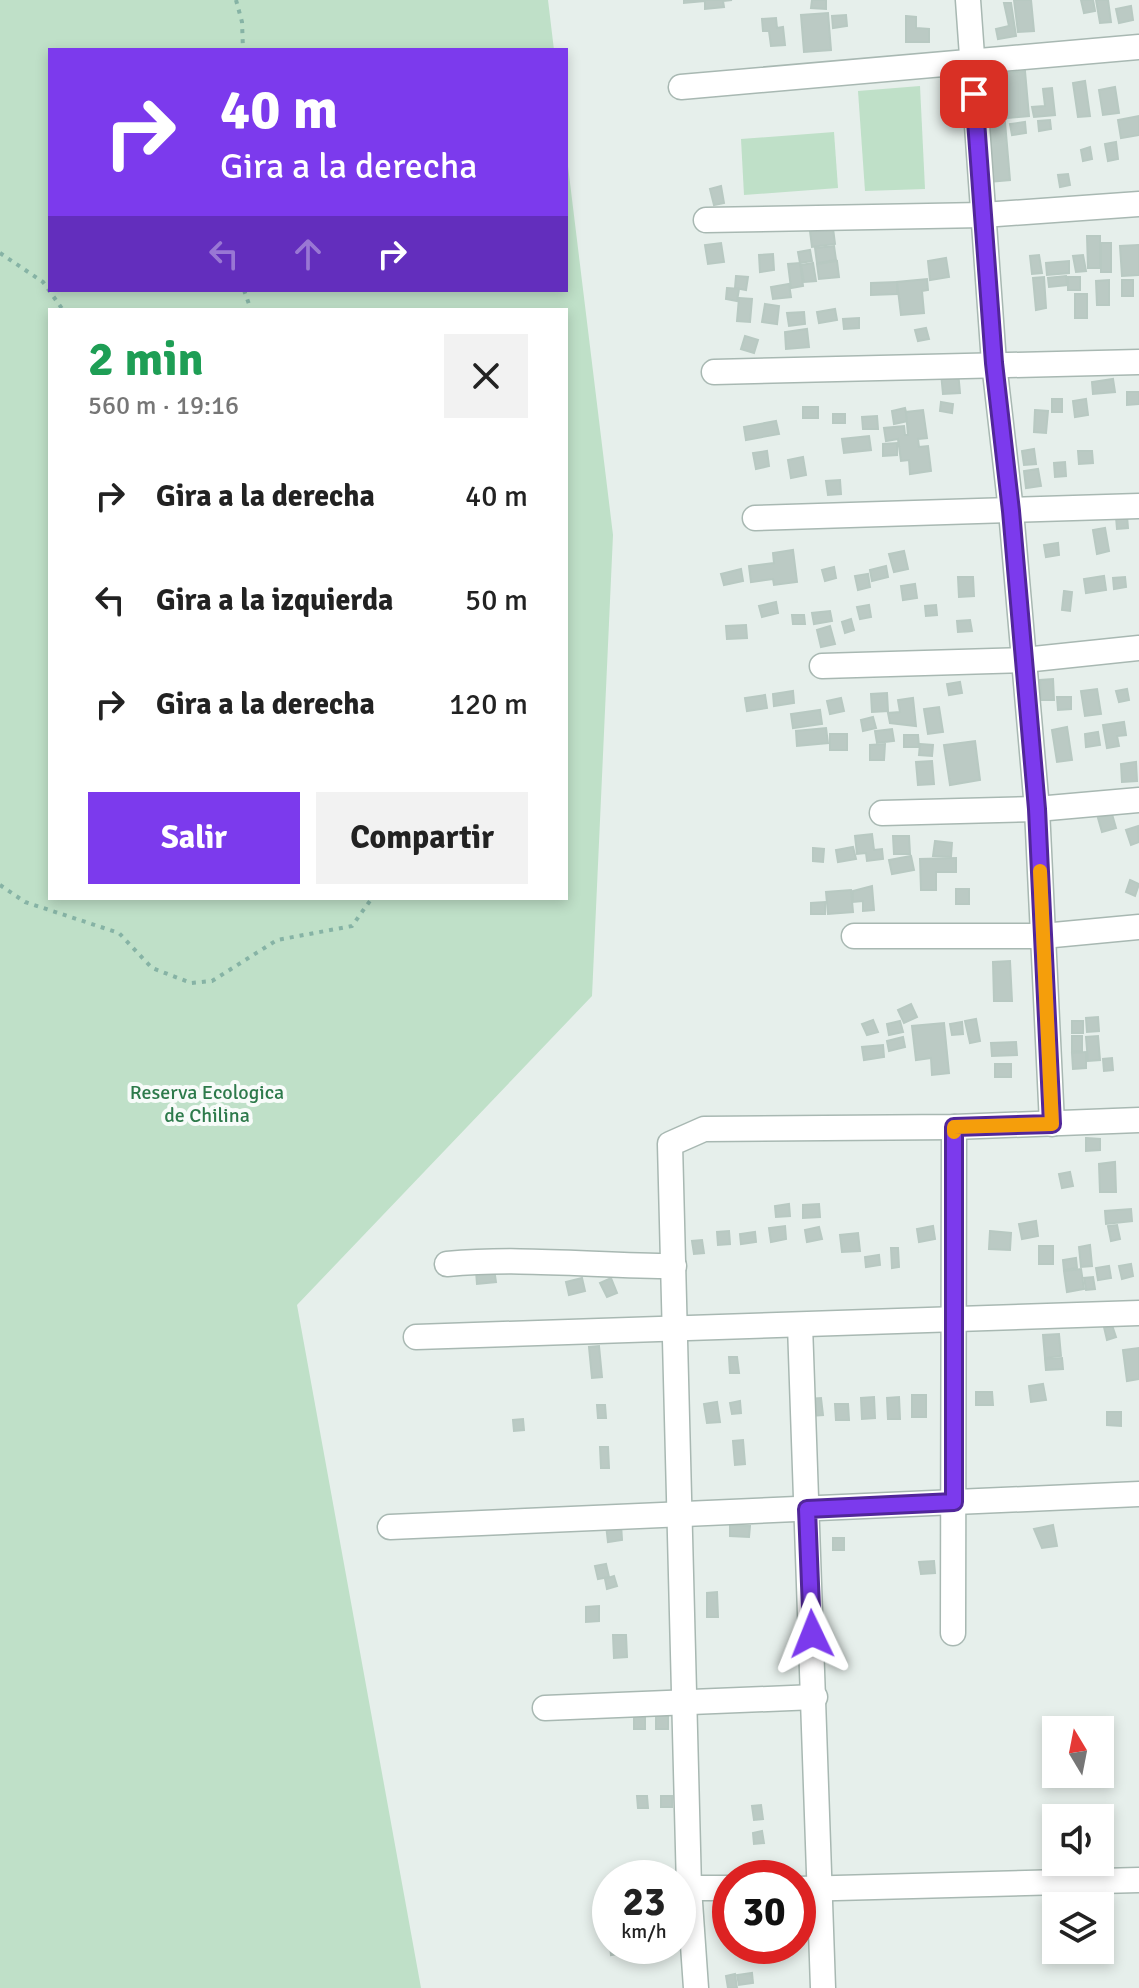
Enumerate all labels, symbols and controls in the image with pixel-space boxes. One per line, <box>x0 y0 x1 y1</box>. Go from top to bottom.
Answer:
pin <box>940 60 1008 128</box>
icon: arrive <box>952 72 996 116</box>
text: 40 m <box>220 75 338 144</box>
icon: right <box>88 80 192 184</box>
text: Gira a la derecha <box>220 144 478 189</box>
icon: left <box>202 232 246 276</box>
icon: ahead <box>286 232 330 276</box>
icon: right <box>370 232 414 276</box>
text: 2 min <box>88 330 204 389</box>
button: close <box>444 334 528 418</box>
text: 560 m · 19:16 <box>88 390 239 422</box>
icon: right <box>88 474 132 518</box>
text: Gira a la derecha <box>156 478 375 515</box>
text: 40 m <box>465 478 528 515</box>
icon: left <box>88 578 132 622</box>
text: Gira a la izquierda <box>156 582 393 619</box>
text: 50 m <box>465 582 528 619</box>
icon: right <box>88 682 132 726</box>
text: Gira a la derecha <box>156 686 375 723</box>
text: 120 m <box>449 686 528 723</box>
button: Salir <box>88 792 300 884</box>
button: Compartir <box>316 792 528 884</box>
park label: Reserva Ecologica de Chilina <box>130 1080 284 1128</box>
position arrow <box>770 1592 854 1676</box>
north arrow <box>1042 1716 1114 1788</box>
map controls <box>1042 1716 1114 1964</box>
button: sound <box>1042 1804 1114 1876</box>
speed limit sign: 30 <box>712 1860 816 1964</box>
text: 23 <box>622 1877 666 1927</box>
button: layers <box>1042 1892 1114 1964</box>
text: km/h <box>621 1919 667 1944</box>

